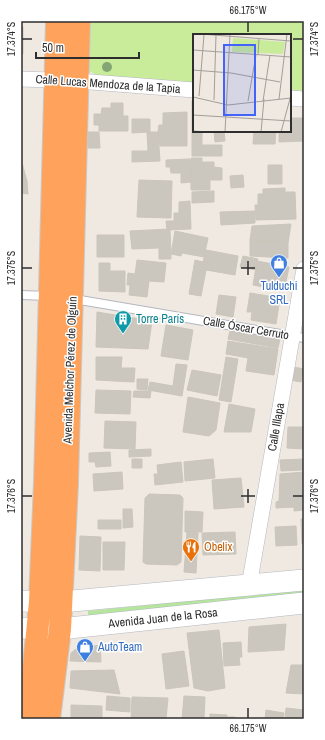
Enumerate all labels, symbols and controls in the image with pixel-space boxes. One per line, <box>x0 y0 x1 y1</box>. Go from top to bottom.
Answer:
text: 66.175°W <box>230 4 267 17</box>
text: 17.374°S <box>5 21 18 56</box>
text: 17.374°S <box>308 21 321 56</box>
scale bar <box>36 34 139 60</box>
inset map <box>193 34 291 132</box>
text: 50 m <box>42 40 64 56</box>
street label: Calle Lucas Mendoza de la Tapia <box>35 71 182 97</box>
text: 17.375°S <box>5 250 18 285</box>
text: 17.375°S <box>308 250 321 285</box>
shop icon: Tulduchi SRL <box>269 253 289 278</box>
place label: Tulduchi SRL <box>261 278 297 308</box>
street label: Avenida Melchor Pérez de Olguín <box>59 296 81 445</box>
building icon: Torre París <box>113 309 133 334</box>
place label: Torre París <box>136 311 184 327</box>
street label: Calle Óscar Cerruto <box>202 313 290 343</box>
street label: Calle Illapa <box>264 401 288 452</box>
text: 17.376°S <box>5 478 18 513</box>
text: 17.376°S <box>308 478 321 513</box>
restaurant icon: Obelix <box>181 537 201 562</box>
place label: Obelix <box>204 539 233 555</box>
street label: Avenida Juan de la Rosa <box>107 604 219 632</box>
shop icon: AutoTeam <box>75 637 95 662</box>
place label: AutoTeam <box>97 639 142 655</box>
text: 66.175°W <box>230 722 267 735</box>

